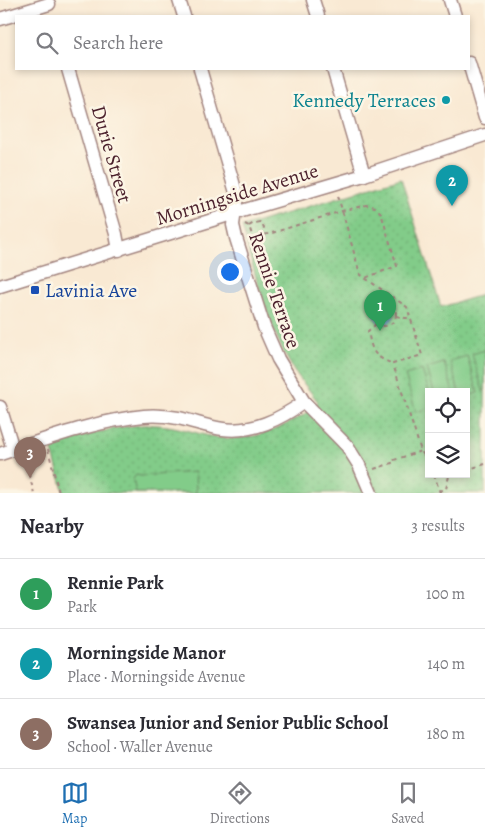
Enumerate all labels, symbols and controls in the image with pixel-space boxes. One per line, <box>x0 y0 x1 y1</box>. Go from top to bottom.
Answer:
search box <box>15 15 470 70</box>
icon: search <box>33 29 61 57</box>
text: Search here <box>73 30 163 56</box>
place label: Kennedy Terraces <box>292 87 436 114</box>
marker: Kennedy Terraces <box>440 94 452 106</box>
street label: Durie Street <box>85 102 138 206</box>
street label: Morningside Avenue <box>153 157 322 232</box>
pin: 2 <box>436 165 468 206</box>
street label: Rennie Terrace <box>242 228 307 352</box>
your location <box>217 259 243 285</box>
place label: Lavinia Ave <box>45 277 137 304</box>
marker: Lavinia Ave <box>29 284 41 296</box>
pin: 1 <box>364 290 396 331</box>
map controls <box>425 388 470 478</box>
button: locate <box>425 388 470 433</box>
button: layers <box>425 433 470 478</box>
pin: 3 <box>14 437 46 478</box>
text: Nearby <box>20 512 83 540</box>
text: 3 results <box>411 515 465 537</box>
text: Rennie Park <box>67 570 164 596</box>
text: 1 <box>33 583 39 605</box>
text: 100 m <box>426 583 465 605</box>
text: Park <box>67 596 97 618</box>
text: Morningside Manor <box>67 640 226 666</box>
text: 2 <box>32 653 40 675</box>
text: 140 m <box>427 653 465 675</box>
text: Place · Morningside Avenue <box>67 666 245 688</box>
text: Swansea Junior and Senior Public School <box>67 710 388 736</box>
text: 3 <box>33 723 39 745</box>
text: 180 m <box>427 723 465 745</box>
text: School · Waller Avenue <box>67 736 213 758</box>
tab: Map <box>61 779 89 828</box>
tab: Directions <box>210 779 270 828</box>
tab: Saved <box>391 779 424 828</box>

